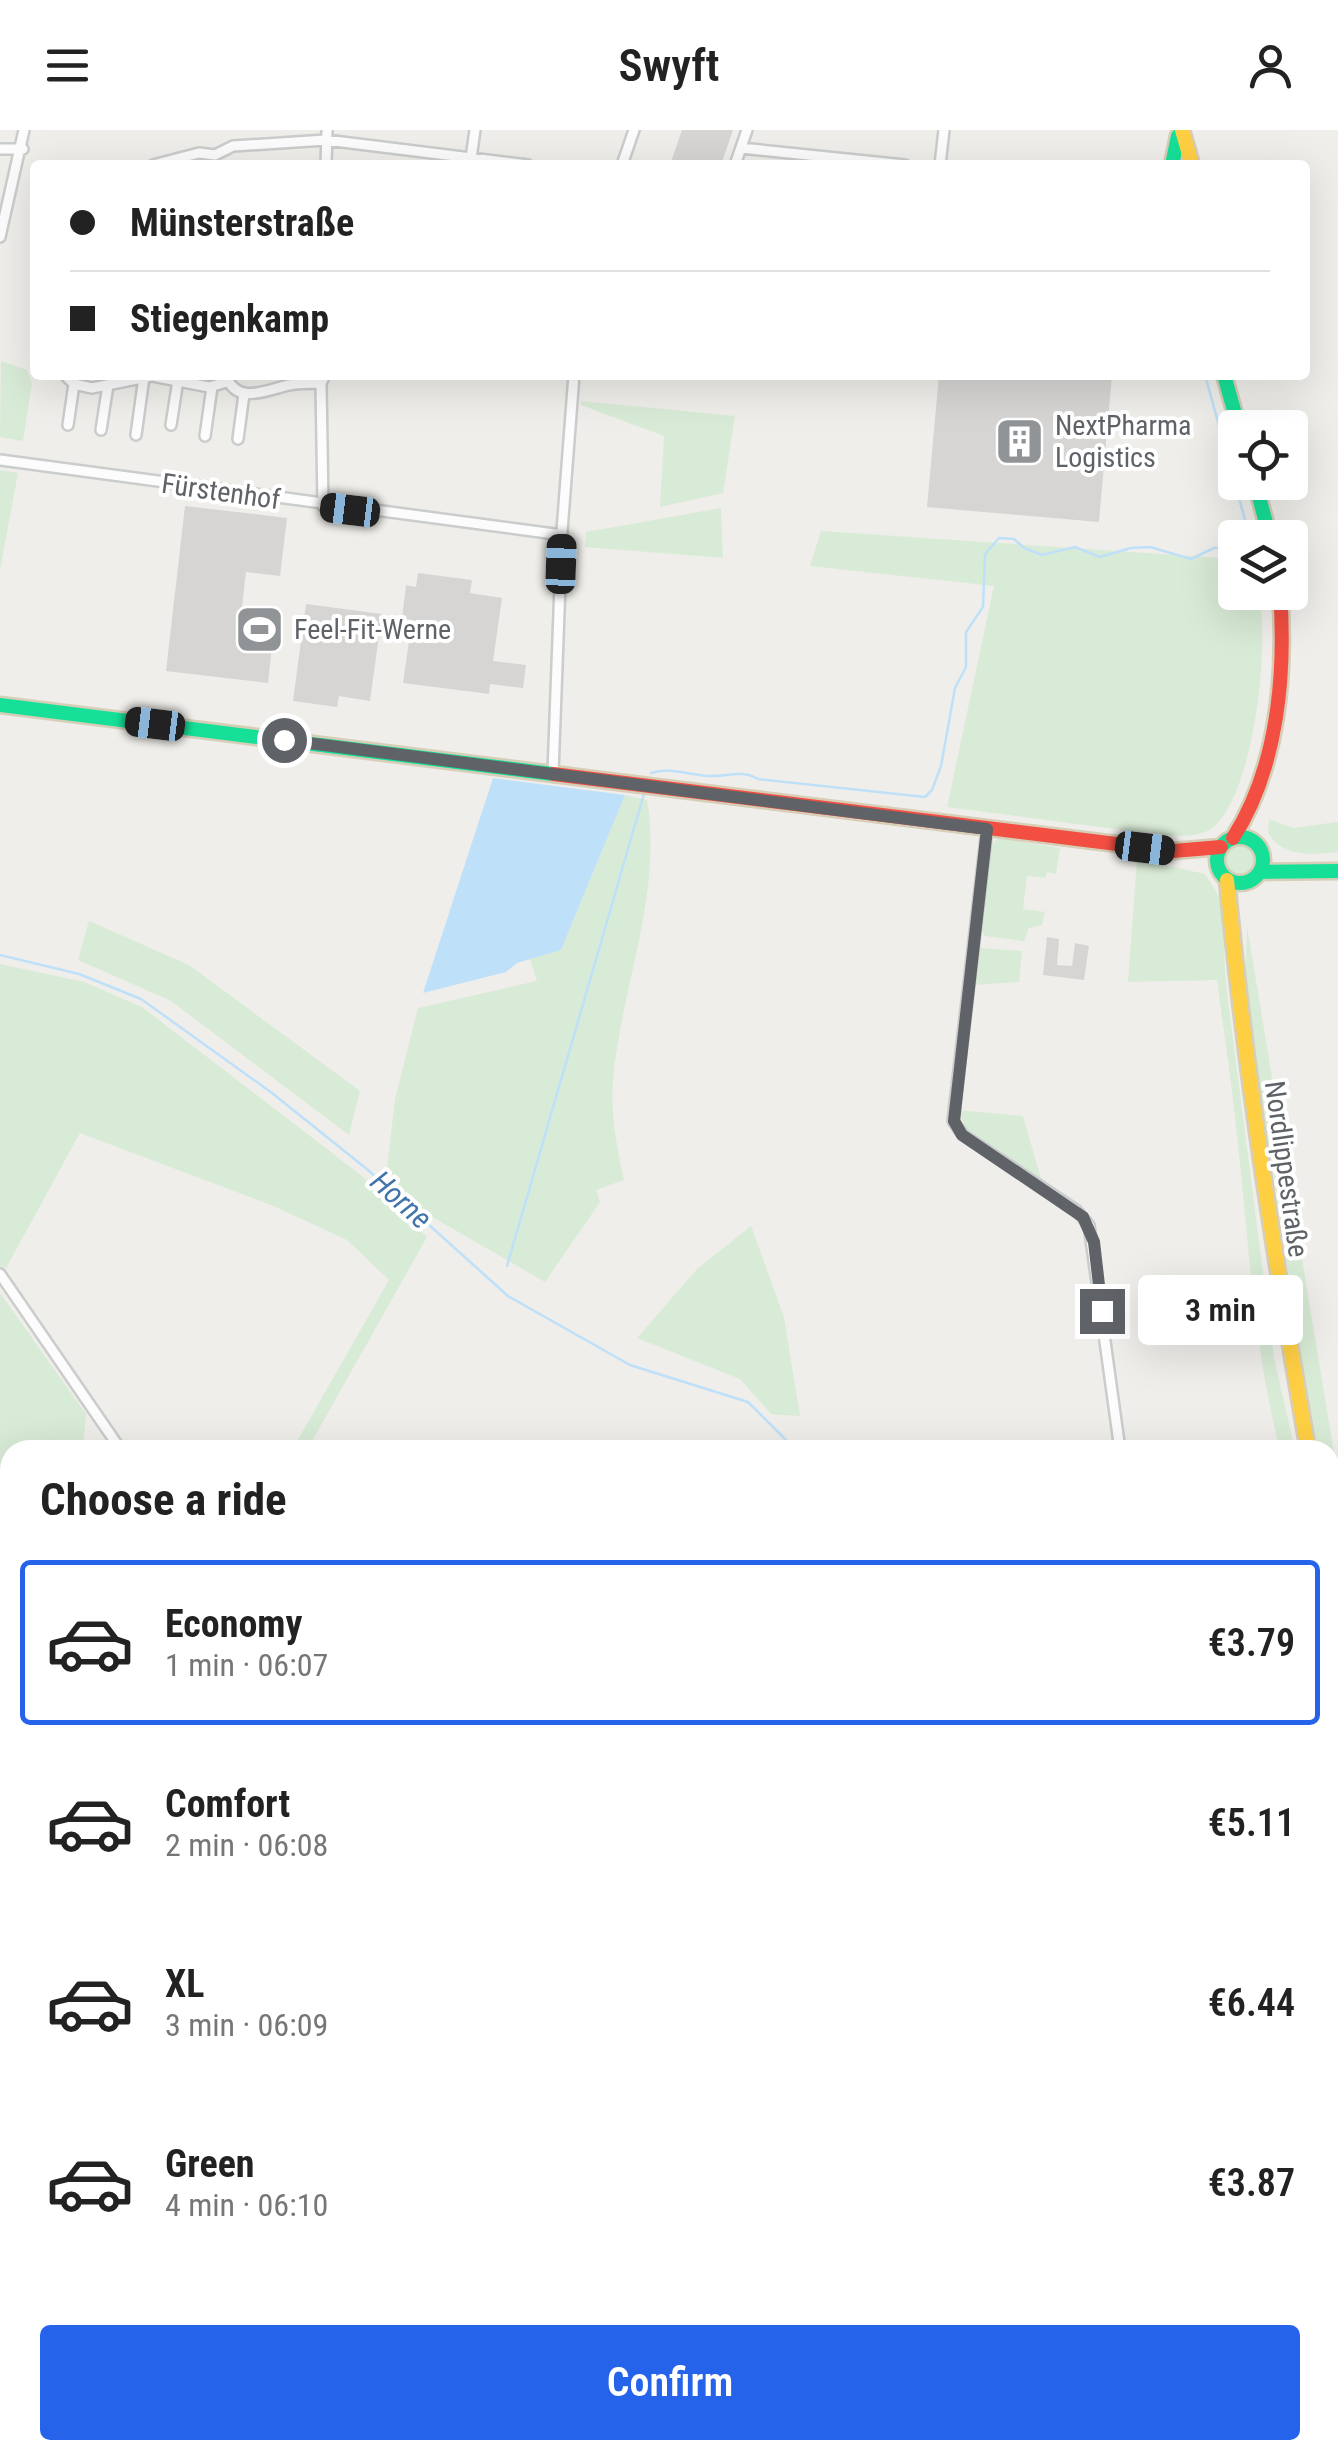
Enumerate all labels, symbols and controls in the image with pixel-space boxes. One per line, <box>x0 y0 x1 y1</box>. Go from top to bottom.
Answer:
icon: menu <box>40 38 95 93</box>
icon: person <box>1243 38 1298 93</box>
text: Swyft <box>618 39 720 92</box>
text: Münsterstraße <box>130 201 354 245</box>
text: Stiegenkamp <box>130 297 329 341</box>
place label: NextPharma Logistics <box>1055 409 1192 474</box>
map controls <box>1218 410 1308 610</box>
button: locate <box>1218 410 1308 500</box>
building icon: NextPharma Logistics <box>994 415 1046 467</box>
street label: Fürstenhof <box>160 467 282 516</box>
car <box>318 491 382 529</box>
button: layers <box>1218 520 1308 610</box>
car <box>545 533 577 595</box>
sports icon: Feel-Fit-Werne <box>233 603 285 655</box>
place label: Feel-Fit-Werne <box>294 613 451 646</box>
car <box>123 705 187 743</box>
route start <box>262 718 307 763</box>
car <box>1113 829 1177 867</box>
street label: Nordlippestraße <box>1258 1079 1315 1259</box>
water label: Horne <box>364 1163 439 1236</box>
callout: 3 min <box>1137 1276 1302 1346</box>
route end <box>1080 1289 1125 1334</box>
text: 3 min <box>1185 1291 1256 1329</box>
text: Choose a ride <box>40 1473 287 1526</box>
icon: car <box>45 1598 135 1688</box>
text: Economy <box>165 1602 302 1646</box>
text: €3.79 <box>1208 1621 1295 1665</box>
text: 1 min · 06:07 <box>165 1646 328 1684</box>
icon: car <box>45 1778 135 1868</box>
text: Comfort <box>165 1782 290 1826</box>
text: €5.11 <box>1208 1801 1295 1845</box>
text: 2 min · 06:08 <box>165 1826 328 1864</box>
icon: car <box>45 1958 135 2048</box>
text: XL <box>165 1962 204 2006</box>
text: €6.44 <box>1208 1981 1295 2025</box>
text: 3 min · 06:09 <box>165 2006 328 2044</box>
icon: car <box>45 2138 135 2228</box>
text: Green <box>165 2142 255 2186</box>
text: €3.87 <box>1208 2161 1295 2205</box>
text: 4 min · 06:10 <box>165 2186 328 2224</box>
button: Confirm <box>40 2325 1300 2440</box>

